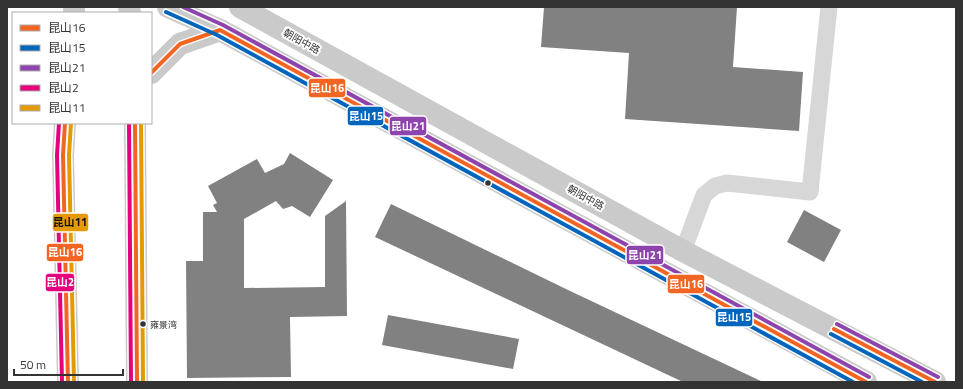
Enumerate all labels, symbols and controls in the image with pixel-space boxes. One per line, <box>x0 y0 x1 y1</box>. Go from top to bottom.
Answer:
legend <box>12 12 152 124</box>
text: 昆山16 <box>48 18 86 37</box>
street label: 朝阳中路 <box>281 25 323 58</box>
text: 昆山15 <box>48 38 86 57</box>
text: 昆山21 <box>48 58 85 77</box>
text: 昆山2 <box>48 78 79 97</box>
line badge: 昆山16 <box>308 78 346 98</box>
text: 昆山16 <box>310 80 344 96</box>
text: 昆山11 <box>48 98 85 117</box>
line badge: 昆山15 <box>347 106 384 126</box>
text: 昆山15 <box>349 108 383 124</box>
line badge: 昆山21 <box>389 116 427 136</box>
text: 昆山21 <box>391 118 425 134</box>
unlabelled marker <box>483 178 493 188</box>
street label: 朝阳中路 <box>565 181 607 214</box>
line badge: 昆山11 <box>52 213 89 232</box>
text: 昆山11 <box>53 214 87 230</box>
line badge: 昆山16 <box>46 243 84 262</box>
text: 昆山16 <box>48 244 82 260</box>
line badge: 昆山21 <box>626 245 664 265</box>
text: 昆山21 <box>628 247 662 263</box>
line badge: 昆山2 <box>45 273 75 292</box>
text: 昆山2 <box>46 274 74 290</box>
line badge: 昆山16 <box>667 274 705 294</box>
text: 昆山16 <box>669 276 703 292</box>
line badge: 昆山15 <box>715 308 753 327</box>
text: 昆山15 <box>717 309 751 325</box>
place label: 雍景湾 <box>150 318 177 331</box>
marker: 雍景湾 <box>138 319 148 329</box>
scale bar <box>14 351 123 377</box>
text: 50 m <box>20 355 46 374</box>

